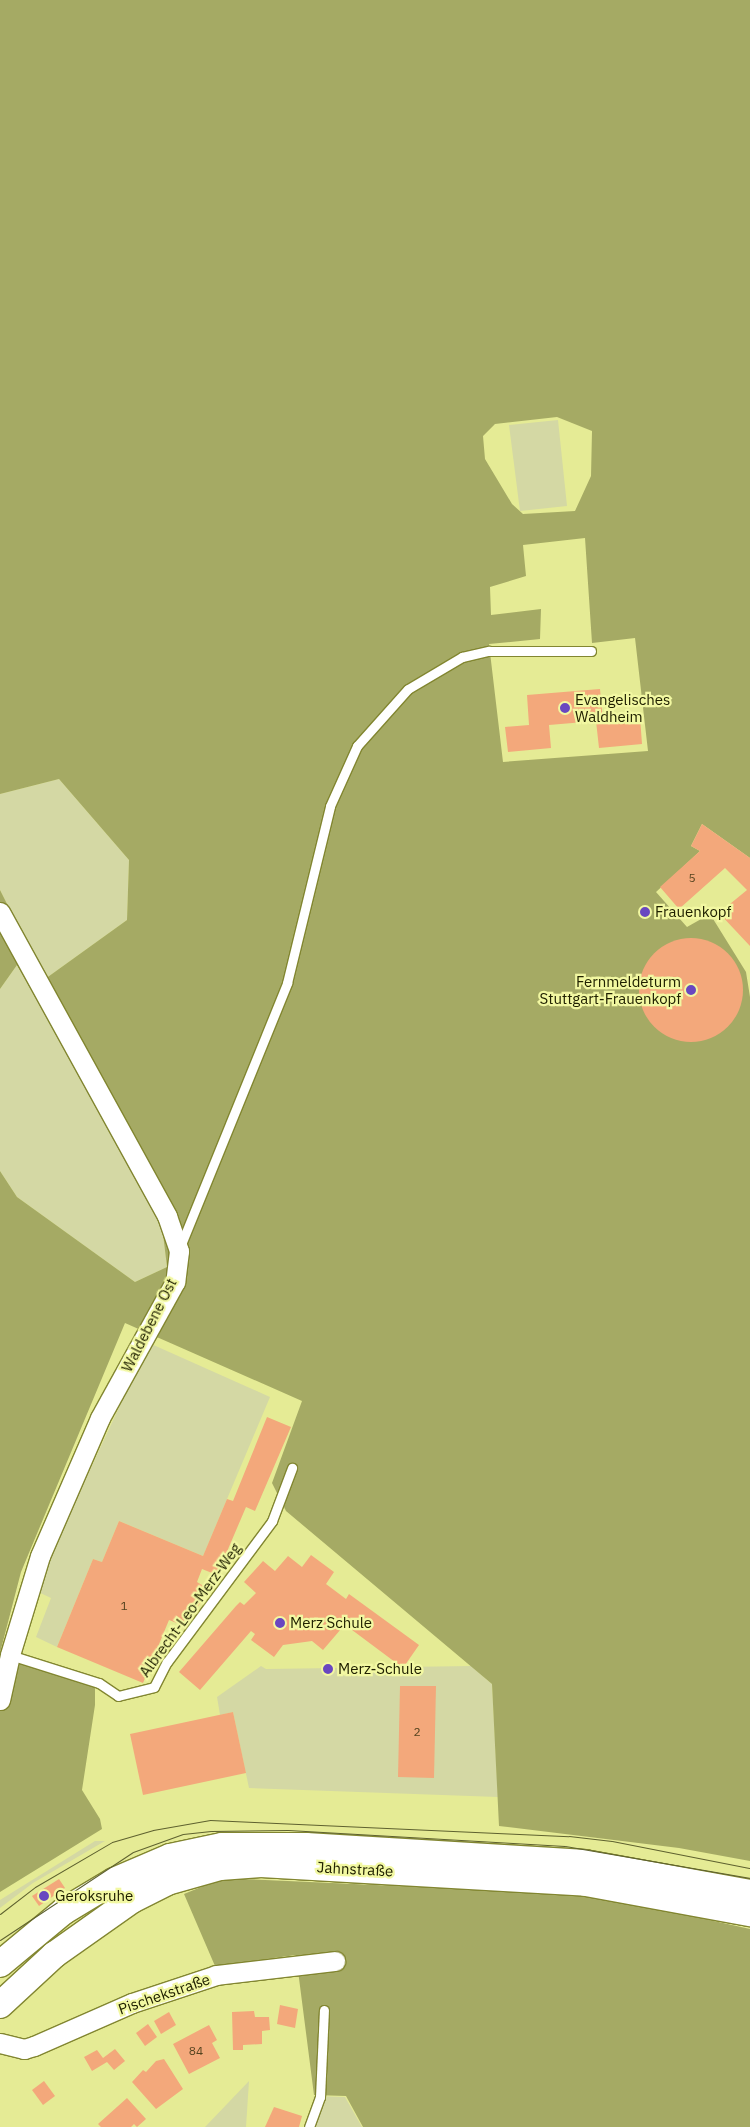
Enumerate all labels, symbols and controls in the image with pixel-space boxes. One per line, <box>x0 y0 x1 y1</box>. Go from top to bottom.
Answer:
place label: Evangelisches Waldheim <box>575 690 670 725</box>
marker: Evangelisches Waldheim <box>559 702 571 714</box>
house number: 5 <box>688 871 696 885</box>
place label: Frauenkopf <box>655 903 731 921</box>
marker: Frauenkopf <box>639 906 651 918</box>
place label: Fernmeldeturm Stuttgart-Frauenkopf <box>540 972 681 1007</box>
marker: Fernmeldeturm Stuttgart-Frauenkopf <box>685 984 697 996</box>
street label: Waldebene Ost <box>118 1275 180 1375</box>
street label: Albrecht-Leo-Merz-Weg <box>135 1540 245 1680</box>
house number: 1 <box>120 1599 128 1613</box>
place label: Merz Schule <box>290 1614 372 1632</box>
marker: Merz Schule <box>274 1617 286 1629</box>
place label: Merz-Schule <box>338 1660 422 1678</box>
marker: Merz-Schule <box>322 1663 334 1675</box>
house number: 2 <box>413 1725 421 1739</box>
street label: Jahnstraße <box>316 1858 394 1880</box>
place label: Geroksruhe <box>55 1887 133 1905</box>
marker: Geroksruhe <box>37 1889 51 1903</box>
street label: Pischekstraße <box>116 1970 212 2018</box>
house number: 84 <box>189 2044 203 2058</box>

